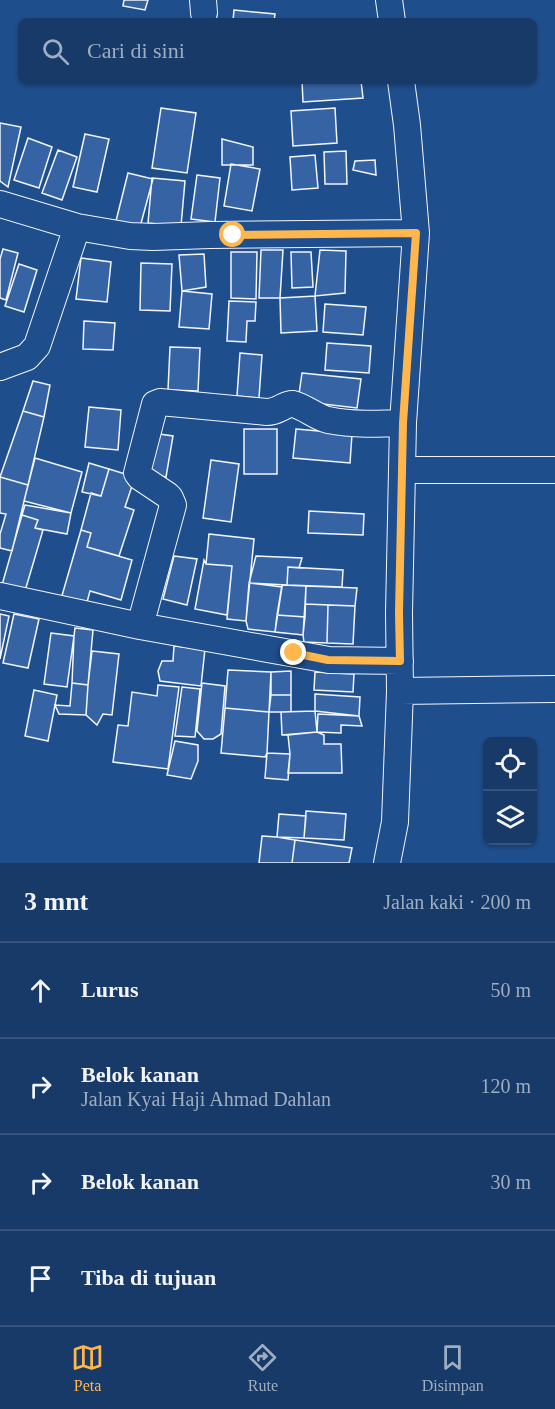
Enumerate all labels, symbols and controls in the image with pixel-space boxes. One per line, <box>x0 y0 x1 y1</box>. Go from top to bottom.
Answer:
search box <box>18 18 537 84</box>
icon: search <box>39 35 72 68</box>
text: Cari di sini <box>87 38 185 63</box>
route start <box>219 221 245 247</box>
route end <box>280 639 306 665</box>
map controls <box>483 737 537 845</box>
button: locate <box>483 737 537 791</box>
button: layers <box>483 791 537 845</box>
text: 3 mnt <box>24 887 88 916</box>
text: Jalan kaki · 200 m <box>383 891 531 913</box>
icon: ahead <box>24 974 57 1007</box>
text: Lurus <box>81 977 138 1002</box>
text: 50 m <box>490 979 531 1001</box>
text: Belok kanan <box>81 1062 199 1087</box>
icon: right <box>24 1070 57 1103</box>
text: 120 m <box>480 1075 531 1097</box>
text: Jalan Kyai Haji Ahmad Dahlan <box>81 1088 331 1110</box>
icon: right <box>24 1166 57 1199</box>
text: Belok kanan <box>81 1169 199 1194</box>
text: 30 m <box>490 1171 531 1193</box>
icon: arrive <box>24 1262 57 1295</box>
text: Tiba di tujuan <box>81 1265 216 1290</box>
tab: Peta <box>71 1341 104 1395</box>
tab: Rute <box>246 1341 279 1395</box>
tab: Disimpan <box>422 1341 484 1395</box>

